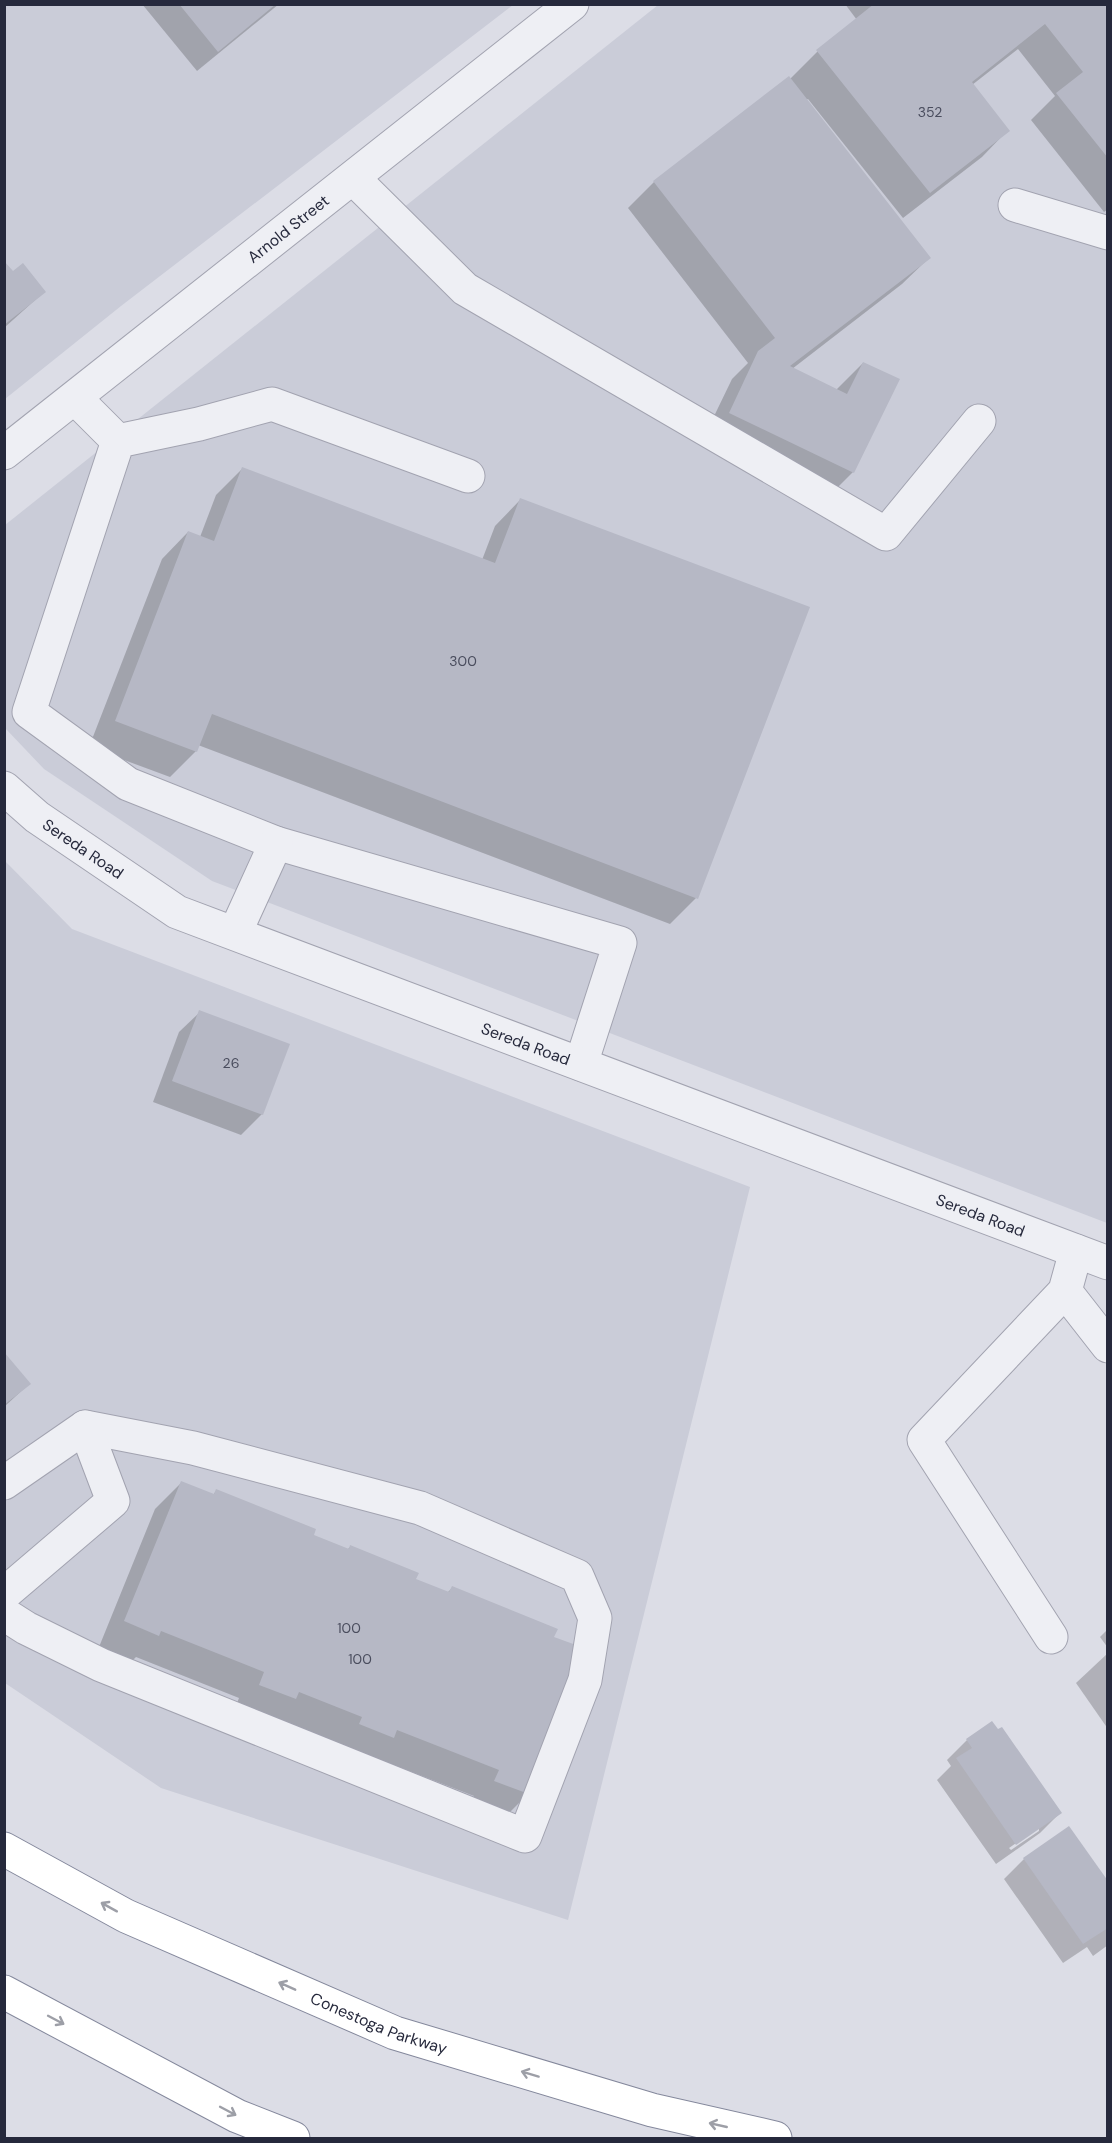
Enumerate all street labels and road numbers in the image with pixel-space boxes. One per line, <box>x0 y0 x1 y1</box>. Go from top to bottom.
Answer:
street label: Arnold Street <box>243 190 333 268</box>
street label: Sereda Road <box>39 814 128 884</box>
street label: Sereda Road <box>478 1018 573 1070</box>
street label: Sereda Road <box>933 1189 1028 1242</box>
street label: Conestoga Parkway <box>307 1988 450 2059</box>

